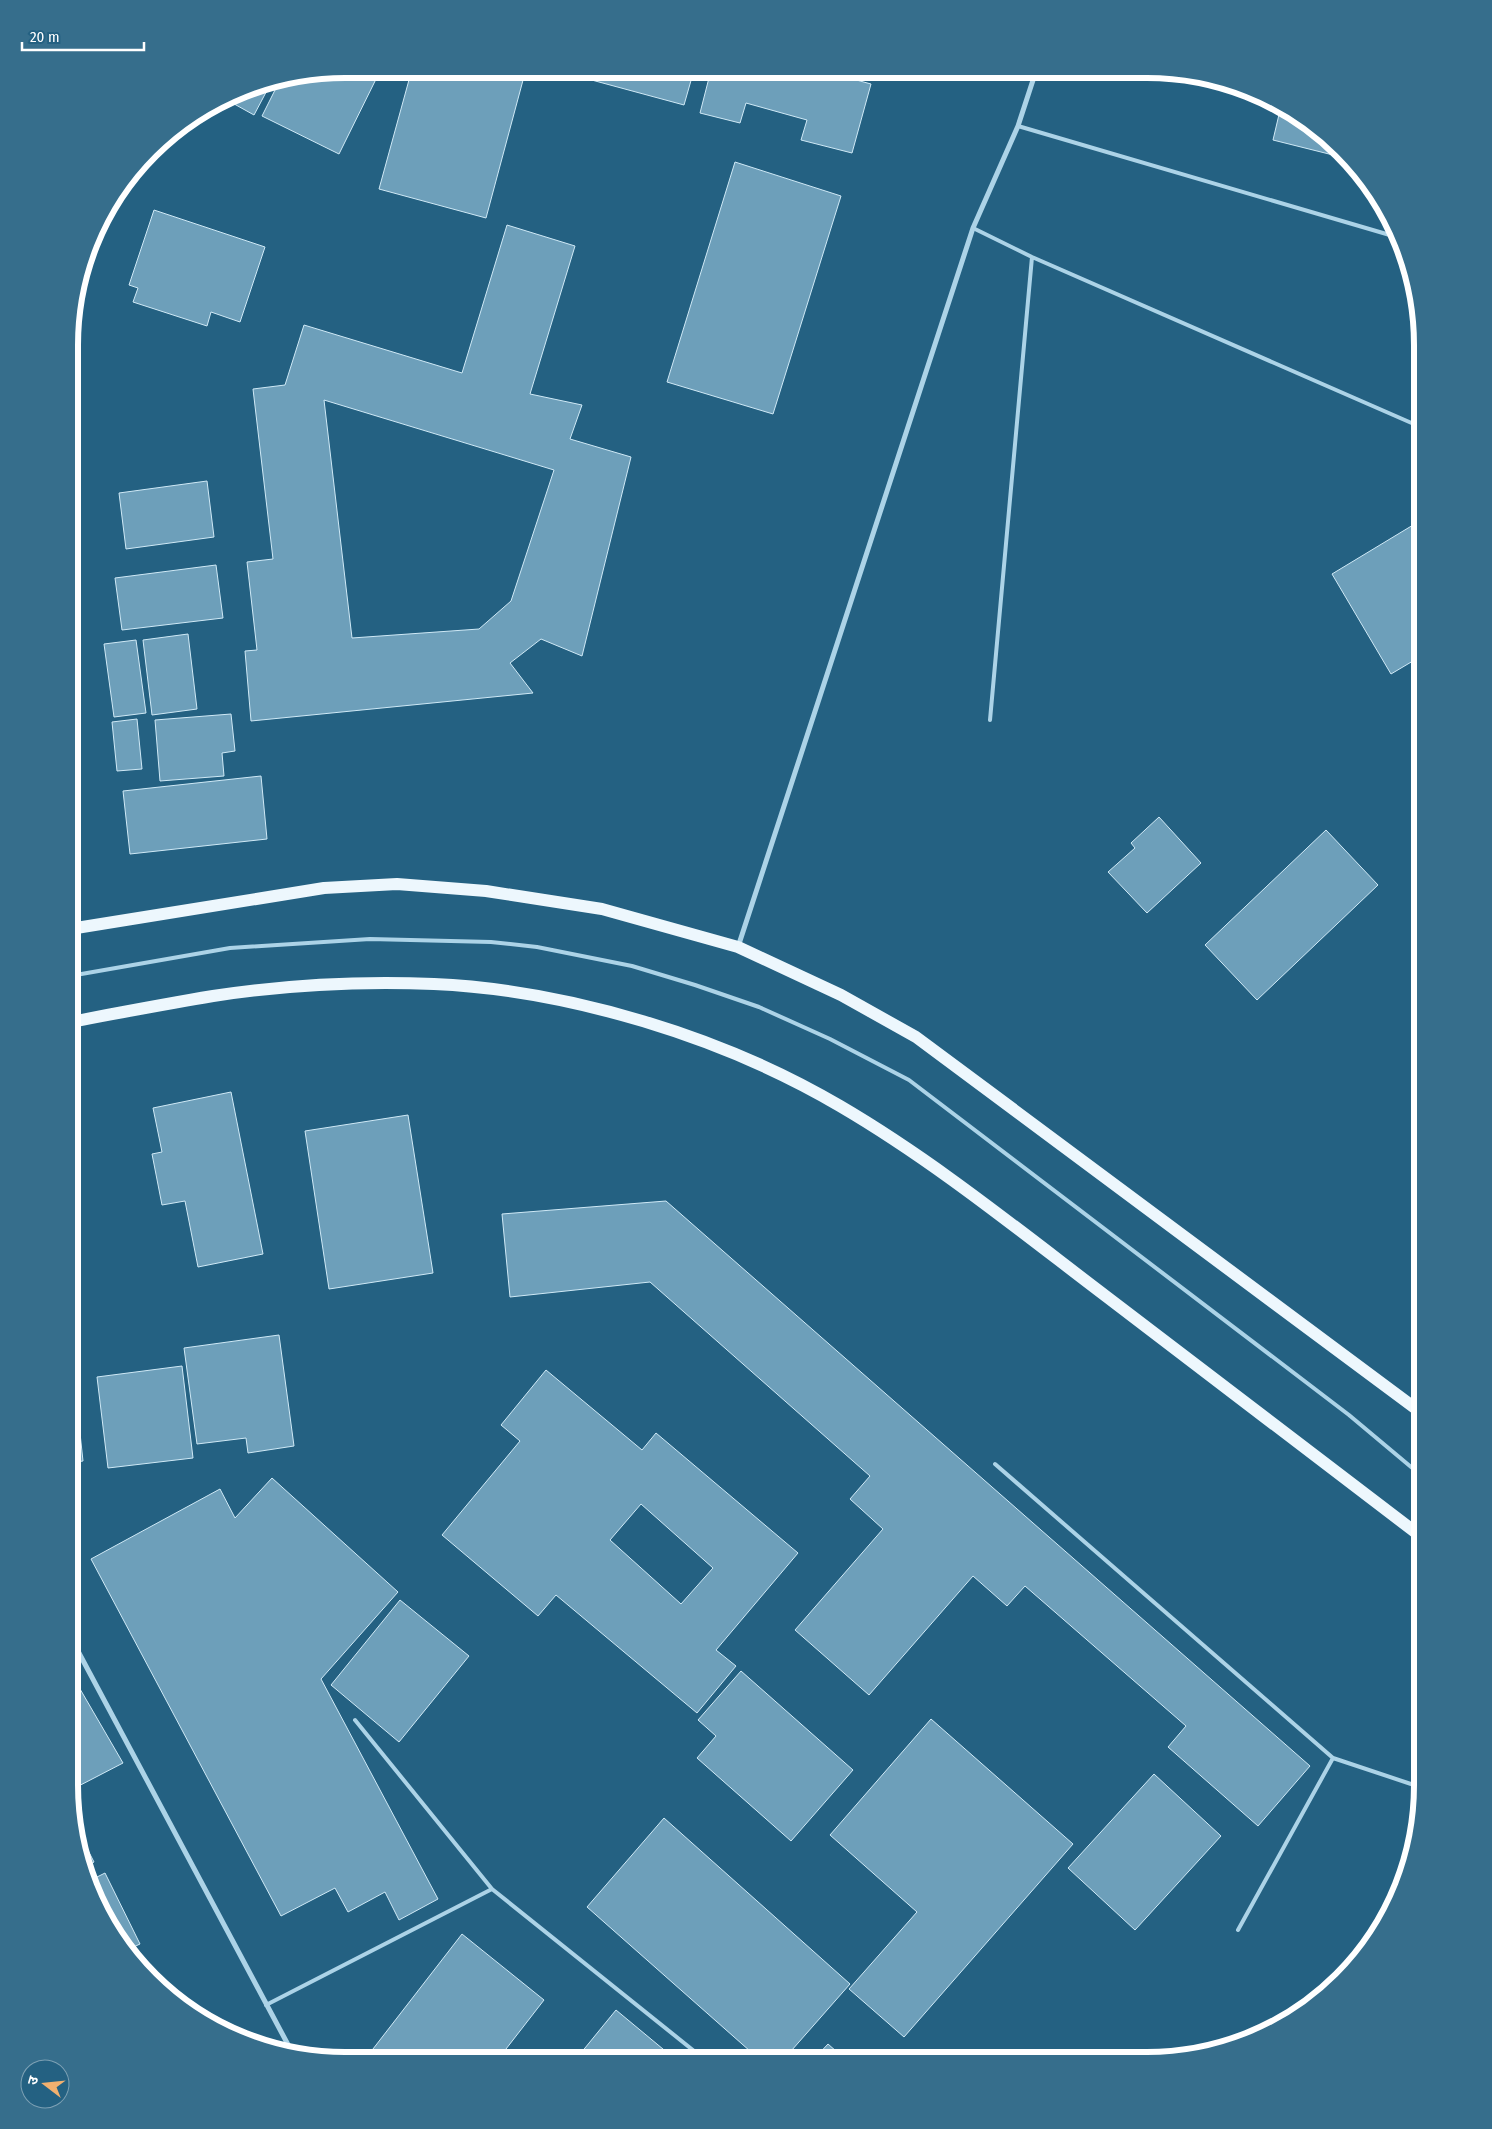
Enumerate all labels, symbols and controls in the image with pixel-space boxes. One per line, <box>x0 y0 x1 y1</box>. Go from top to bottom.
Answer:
scale bar <box>22 20 145 52</box>
text: 20 m <box>30 28 60 46</box>
north arrow <box>20 2059 70 2109</box>
text: उ <box>24 2074 43 2087</box>

